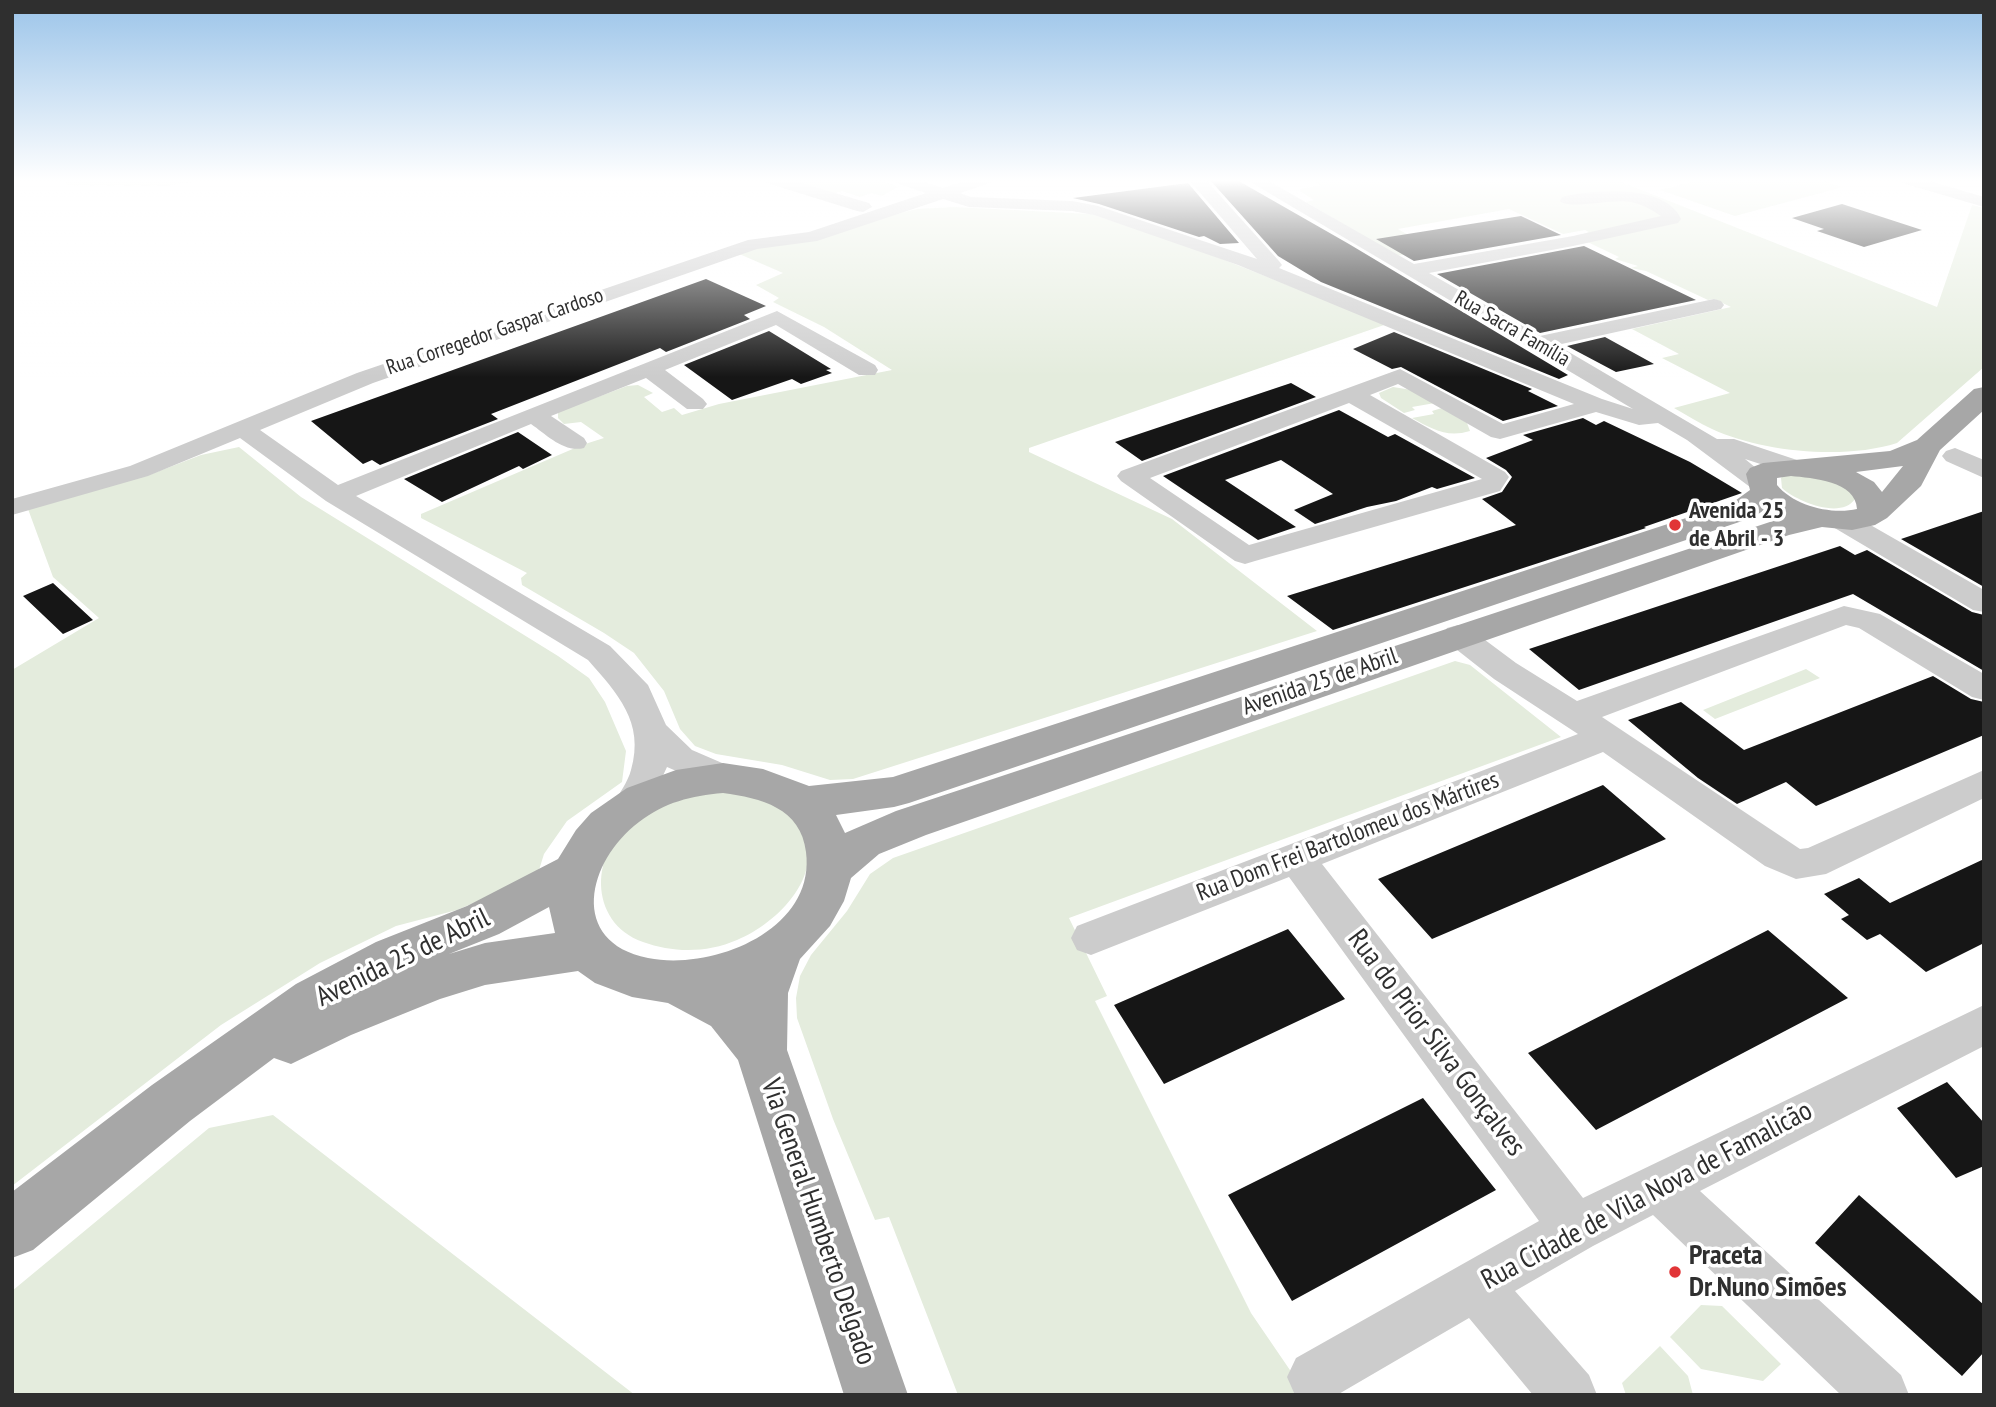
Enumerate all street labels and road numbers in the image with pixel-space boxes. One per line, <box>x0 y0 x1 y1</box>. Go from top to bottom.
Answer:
street label: Rua Corregedor Gaspar Cardoso <box>383 283 607 381</box>
street label: Rua Sacra Família <box>1450 286 1574 372</box>
street label: Avenida 25 de Abril <box>1239 642 1401 722</box>
street label: Rua Dom Frei Bartolomeu dos Mártires <box>1193 766 1503 908</box>
street label: Avenida 25 de Abril <box>311 902 495 1014</box>
street label: Rua do Prior Silva Gonçalves <box>1340 923 1532 1163</box>
street label: Via General Humberto Delgado <box>753 1075 883 1369</box>
street label: Rua Cidade de Vila Nova de Famalicão <box>1476 1094 1818 1298</box>

